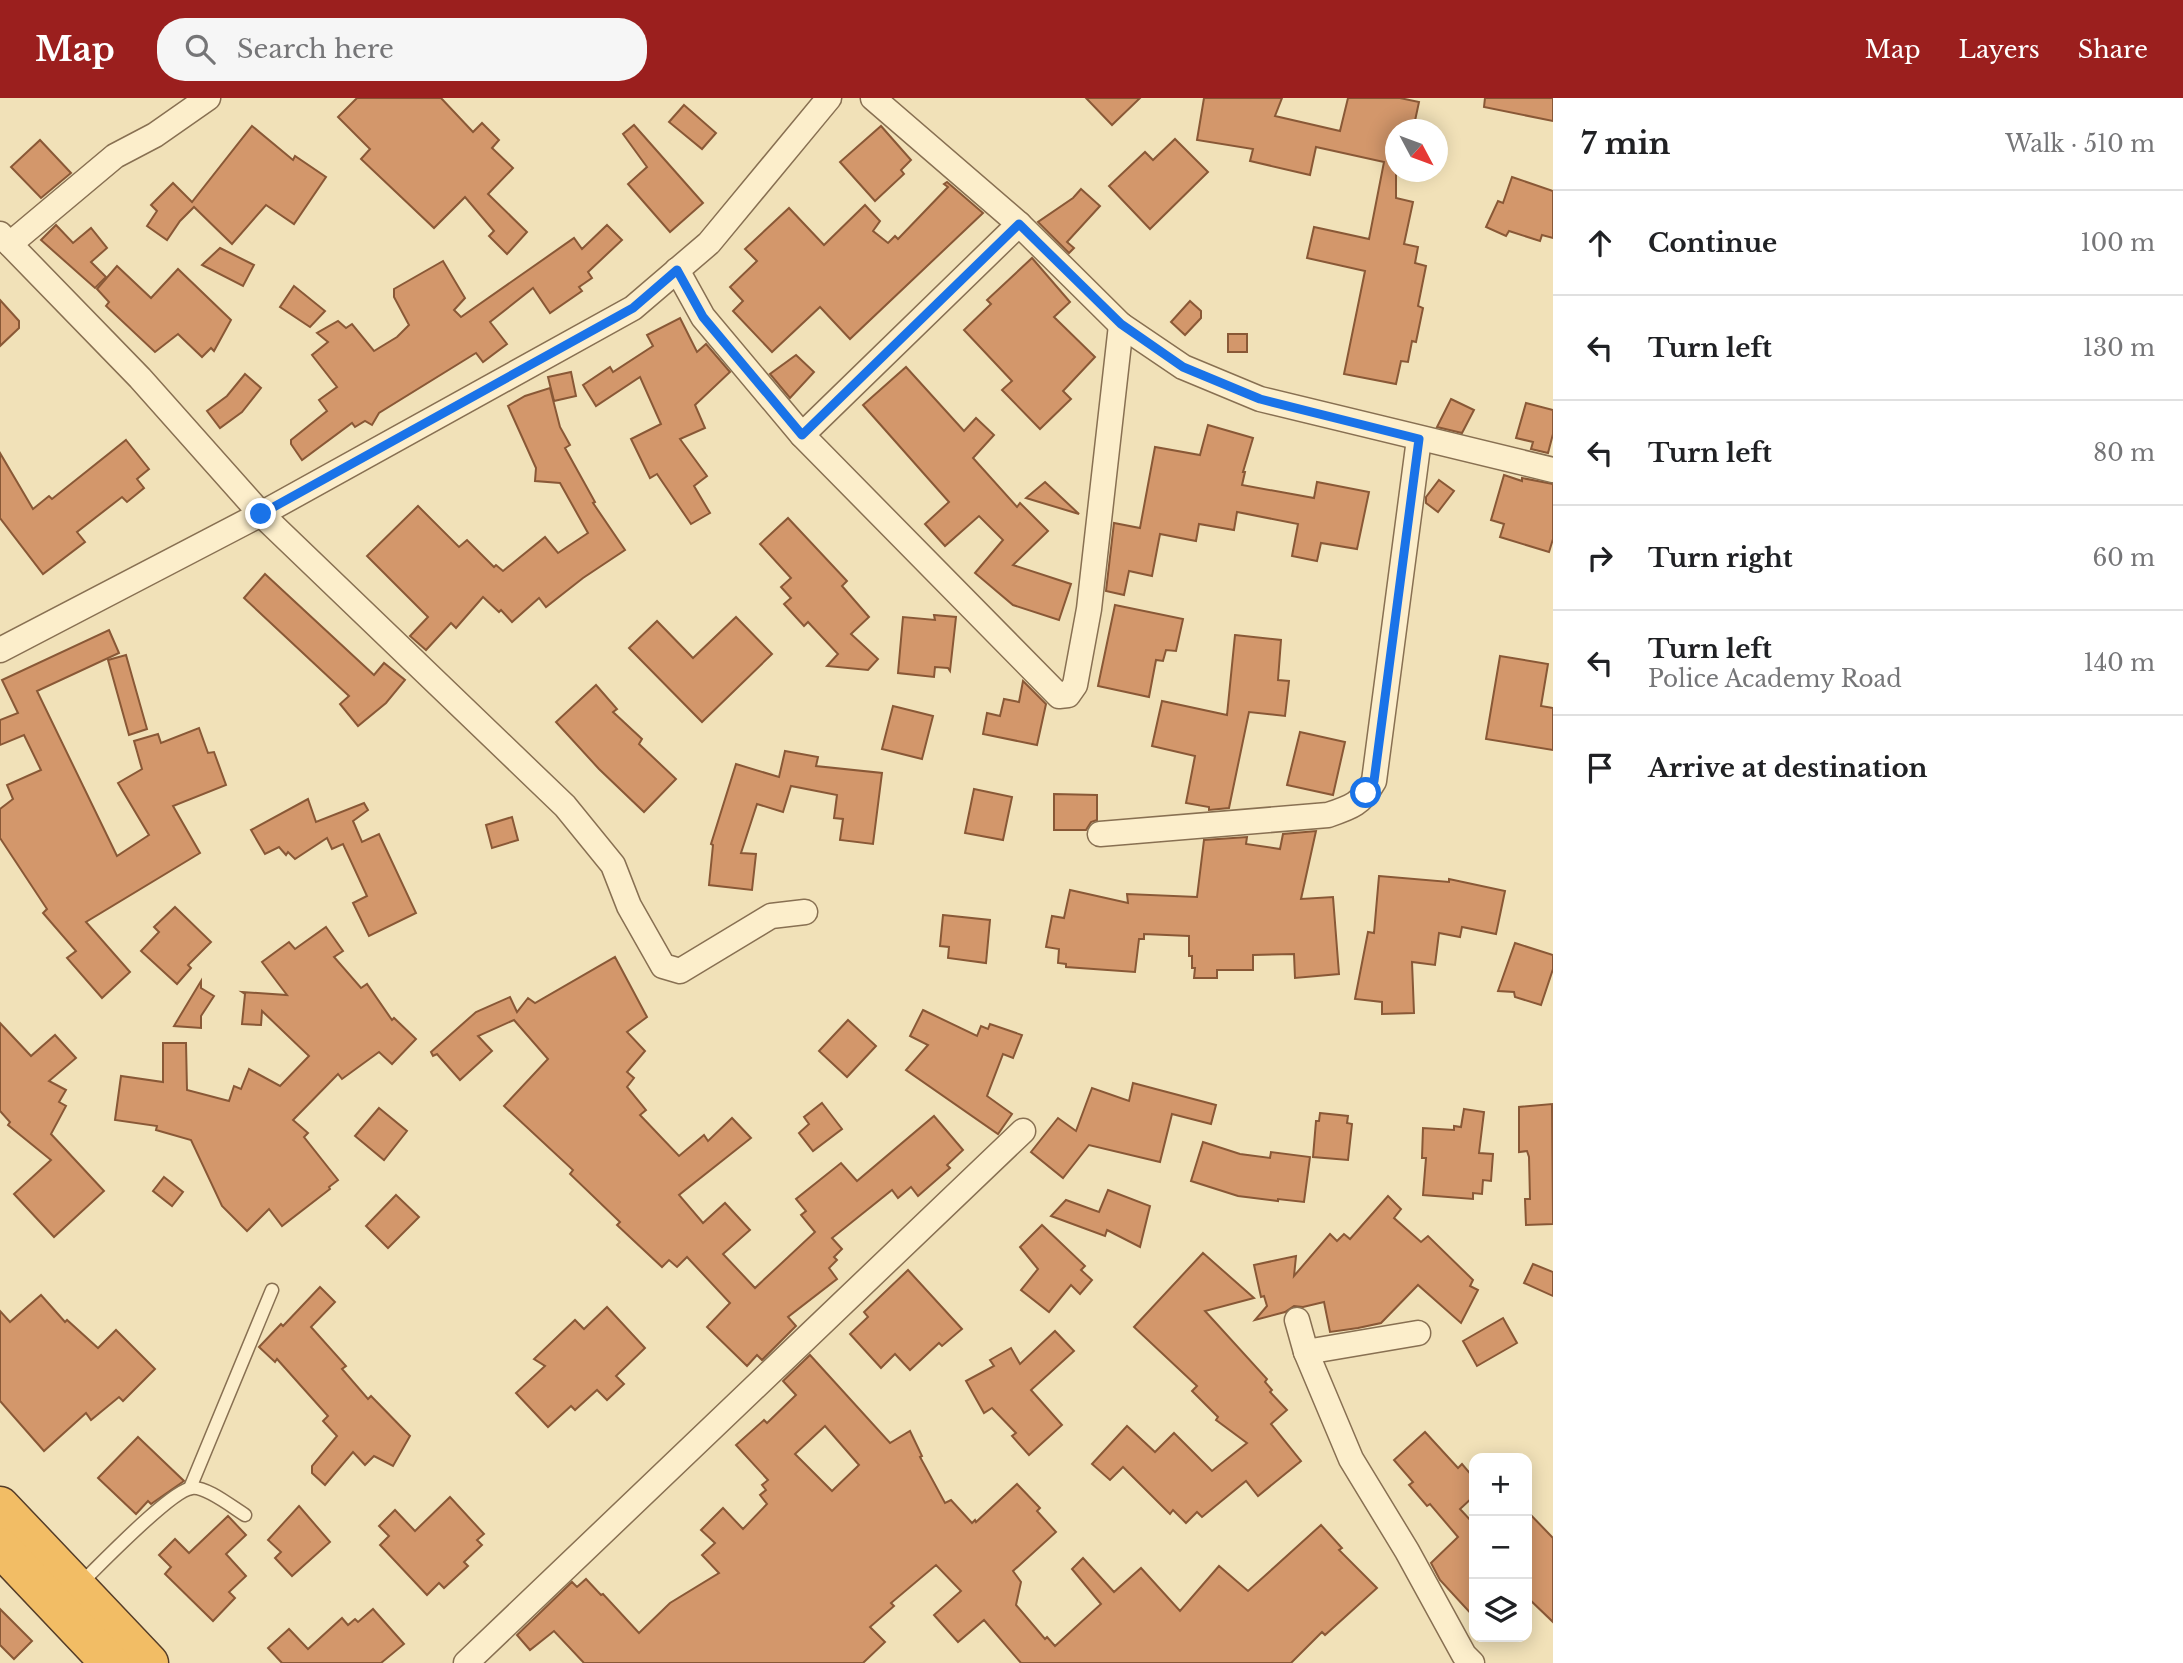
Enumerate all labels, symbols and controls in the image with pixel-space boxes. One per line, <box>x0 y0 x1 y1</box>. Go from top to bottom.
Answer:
search box <box>157 18 647 81</box>
text: Map <box>35 29 115 70</box>
icon: search <box>181 30 219 68</box>
text: Search here <box>237 33 394 65</box>
text: Map <box>1865 35 1921 64</box>
text: Layers <box>1959 35 2040 64</box>
text: Share <box>2078 35 2148 64</box>
north arrow <box>1385 119 1448 182</box>
text: 7 min <box>1581 125 1670 162</box>
text: Walk · 510 m <box>2005 130 2155 158</box>
icon: ahead <box>1581 224 1619 262</box>
text: Continue <box>1648 227 1777 259</box>
text: 100 m <box>2081 229 2155 257</box>
icon: left <box>1581 329 1619 367</box>
text: Turn left <box>1648 332 1772 364</box>
text: 130 m <box>2083 334 2155 362</box>
icon: left <box>1581 434 1619 472</box>
text: Turn left <box>1648 437 1772 469</box>
text: 80 m <box>2093 439 2155 467</box>
route end <box>245 498 276 529</box>
icon: right <box>1581 539 1619 577</box>
text: Turn right <box>1648 542 1793 574</box>
text: 60 m <box>2093 544 2155 572</box>
text: Turn left <box>1648 633 1772 665</box>
icon: left <box>1581 644 1619 682</box>
text: 140 m <box>2084 649 2155 677</box>
text: Police Academy Road <box>1648 665 1902 693</box>
icon: arrive <box>1581 749 1619 787</box>
text: Arrive at destination <box>1648 752 1928 784</box>
route start <box>1350 777 1381 808</box>
map controls <box>1469 1453 1532 1642</box>
button: + <box>1469 1453 1532 1516</box>
button: − <box>1469 1516 1532 1579</box>
button: layers <box>1469 1579 1532 1642</box>

